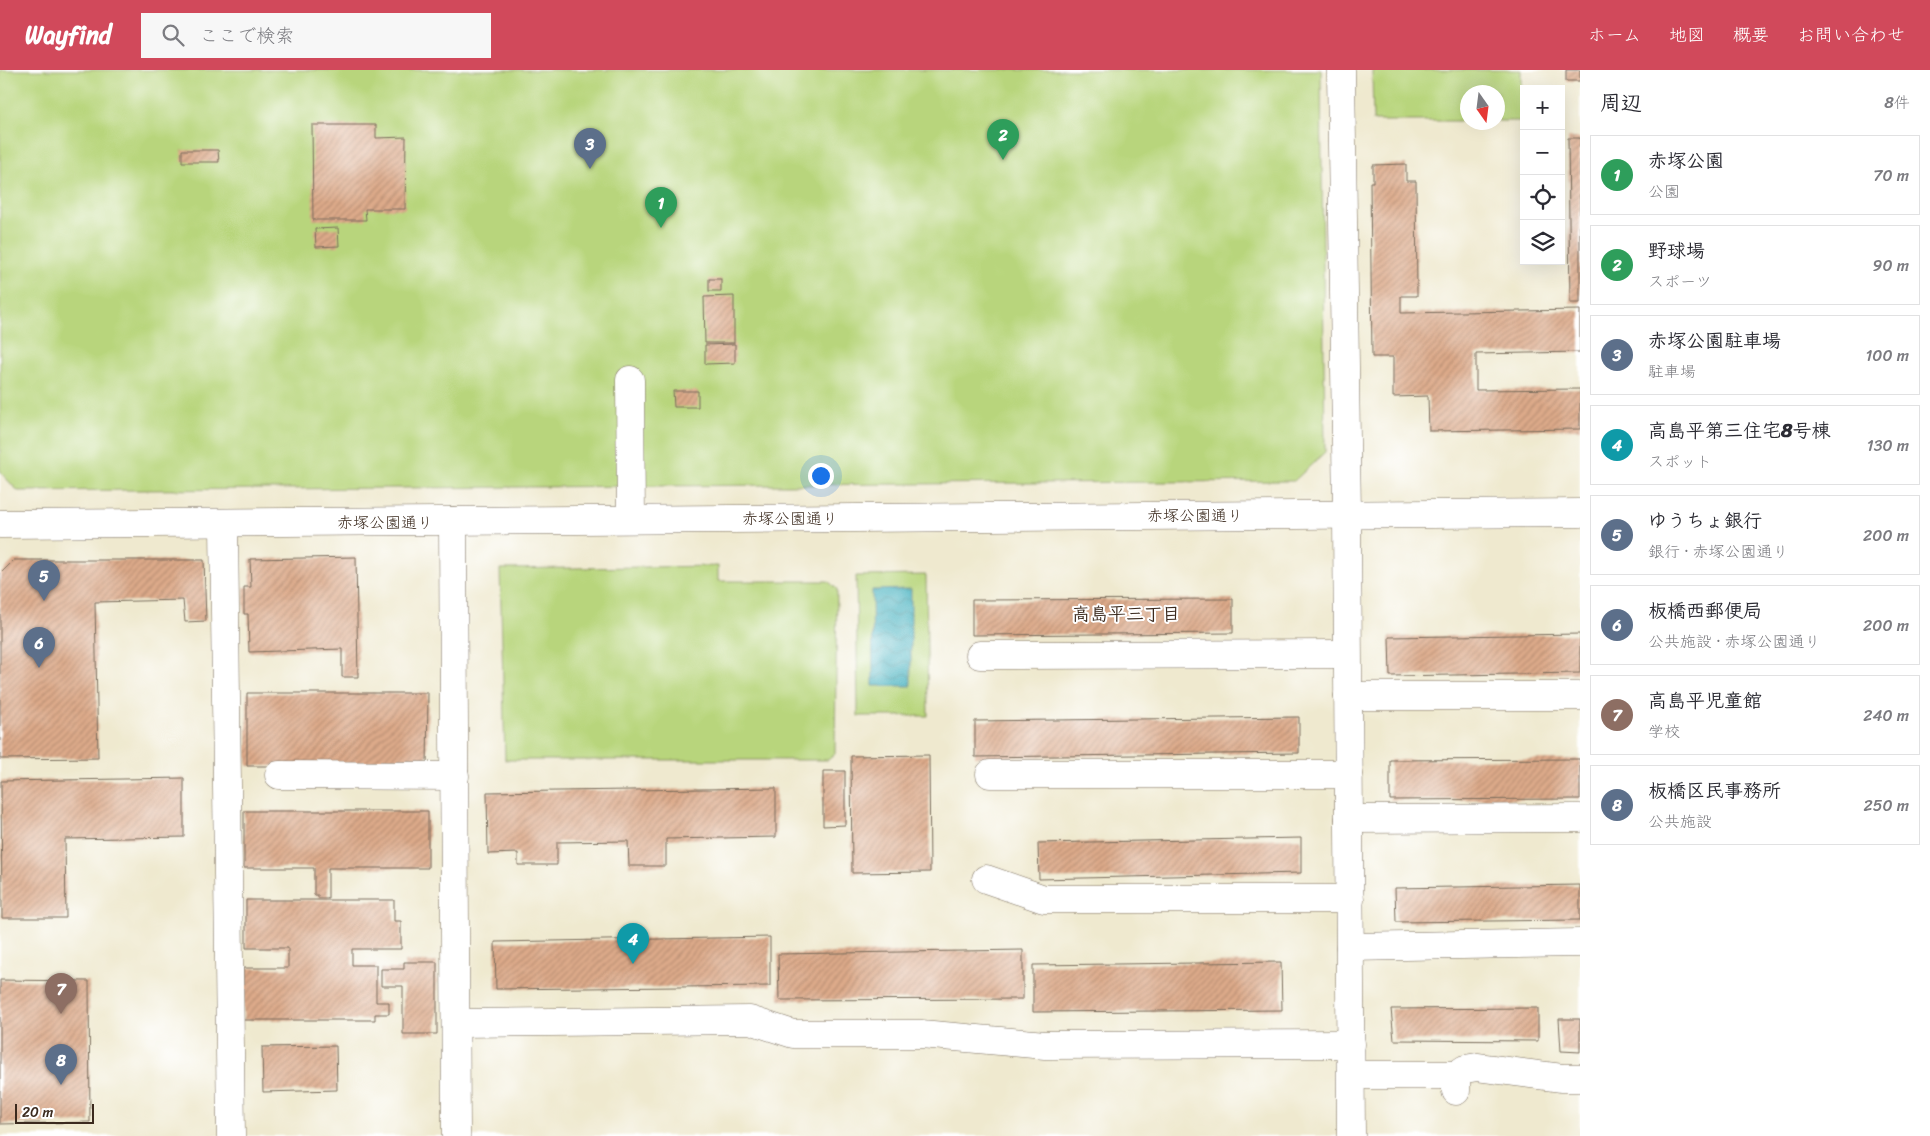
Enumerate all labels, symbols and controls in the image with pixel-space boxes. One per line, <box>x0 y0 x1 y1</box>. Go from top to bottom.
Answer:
search box <box>141 13 491 58</box>
text: Wayfind <box>25 14 111 56</box>
text: ここで検索 <box>199 19 294 52</box>
text: ホーム <box>1588 19 1641 51</box>
text: 地図 <box>1669 19 1705 51</box>
text: 概要 <box>1733 19 1769 51</box>
text: お問い合わせ <box>1797 19 1905 51</box>
icon: search <box>159 21 187 49</box>
text: 周辺 <box>1600 84 1642 122</box>
north arrow <box>1460 85 1505 130</box>
map controls <box>1520 85 1565 265</box>
button: + <box>1520 85 1565 130</box>
text: 8件 <box>1884 88 1910 117</box>
pin: 2 <box>987 119 1019 160</box>
pin: 3 <box>574 128 606 169</box>
button: − <box>1520 130 1565 175</box>
text: 赤塚公園 <box>1648 144 1724 177</box>
text: 1 <box>1614 161 1620 190</box>
text: 70 m <box>1873 161 1909 190</box>
button: locate <box>1520 175 1565 220</box>
text: 公園 <box>1648 177 1680 206</box>
pin: 1 <box>645 187 677 228</box>
button: layers <box>1520 220 1565 265</box>
text: 野球場 <box>1648 234 1705 267</box>
text: 2 <box>1612 251 1622 280</box>
text: 90 m <box>1873 251 1909 280</box>
text: スポーツ <box>1648 267 1712 296</box>
text: 赤塚公園駐車場 <box>1648 324 1781 357</box>
text: 3 <box>1613 341 1621 370</box>
text: 100 m <box>1865 341 1909 370</box>
text: 駐車場 <box>1648 357 1696 386</box>
text: 高島平第三住宅8号棟 <box>1648 414 1830 447</box>
text: 4 <box>1612 431 1622 460</box>
text: 130 m <box>1867 431 1909 460</box>
text: スポット <box>1648 447 1712 476</box>
your location <box>808 463 834 489</box>
street label: 赤塚公園通り <box>1147 501 1243 530</box>
street label: 赤塚公園通り <box>742 504 838 533</box>
text: ゆうちょ銀行 <box>1648 504 1762 537</box>
street label: 赤塚公園通り <box>337 508 433 537</box>
text: 5 <box>1612 521 1622 550</box>
text: 200 m <box>1863 521 1909 550</box>
text: 銀行 · 赤塚公園通り <box>1648 537 1789 566</box>
pin: 5 <box>28 560 60 601</box>
text: 板橋西郵便局 <box>1648 594 1762 627</box>
district label: 高島平三丁目 <box>1072 598 1180 630</box>
text: 6 <box>1612 611 1622 640</box>
text: 200 m <box>1863 611 1909 640</box>
pin: 6 <box>23 627 55 668</box>
text: 公共施設 · 赤塚公園通り <box>1648 627 1821 656</box>
text: 高島平児童館 <box>1648 684 1762 717</box>
text: 7 <box>1612 701 1622 730</box>
text: 240 m <box>1863 701 1909 730</box>
text: 学校 <box>1648 717 1680 746</box>
text: 板橋区民事務所 <box>1648 774 1781 807</box>
text: 8 <box>1612 791 1622 820</box>
text: 250 m <box>1863 791 1909 820</box>
text: 公共施設 <box>1648 807 1712 836</box>
pin: 4 <box>617 923 649 964</box>
pin: 7 <box>45 973 77 1014</box>
pin: 8 <box>45 1044 77 1085</box>
text: 20 m <box>22 1100 53 1125</box>
scale bar <box>15 1101 94 1124</box>

